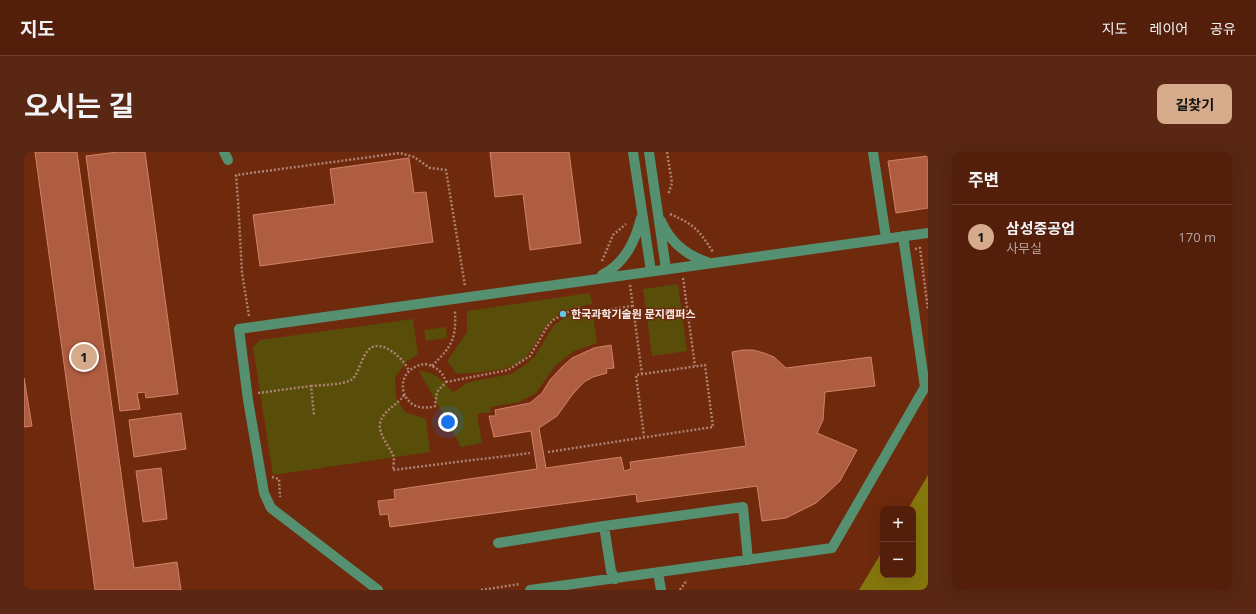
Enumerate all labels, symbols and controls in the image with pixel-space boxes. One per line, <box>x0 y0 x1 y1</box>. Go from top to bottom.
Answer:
text: 지도 <box>20 16 55 42</box>
text: 지도 <box>1102 19 1128 38</box>
text: 레이어 <box>1150 19 1188 38</box>
text: 공유 <box>1210 19 1236 38</box>
button: 길찾기 <box>1157 84 1232 124</box>
text: 오시는 길 <box>24 86 134 124</box>
text: 주변 <box>968 168 999 191</box>
text: 삼성중공업 <box>1006 218 1075 238</box>
text: 1 <box>977 228 985 246</box>
text: 170 m <box>1178 228 1216 246</box>
text: 사무실 <box>1006 239 1042 257</box>
place label: 한국과학기술원 문지캠퍼스 <box>571 306 695 321</box>
marker: 한국과학기술원 문지캠퍼스 <box>558 309 568 319</box>
pin: 1 <box>71 342 97 372</box>
your location <box>438 412 458 432</box>
map controls <box>880 506 916 578</box>
button: + <box>880 506 916 542</box>
button: − <box>880 542 916 578</box>

